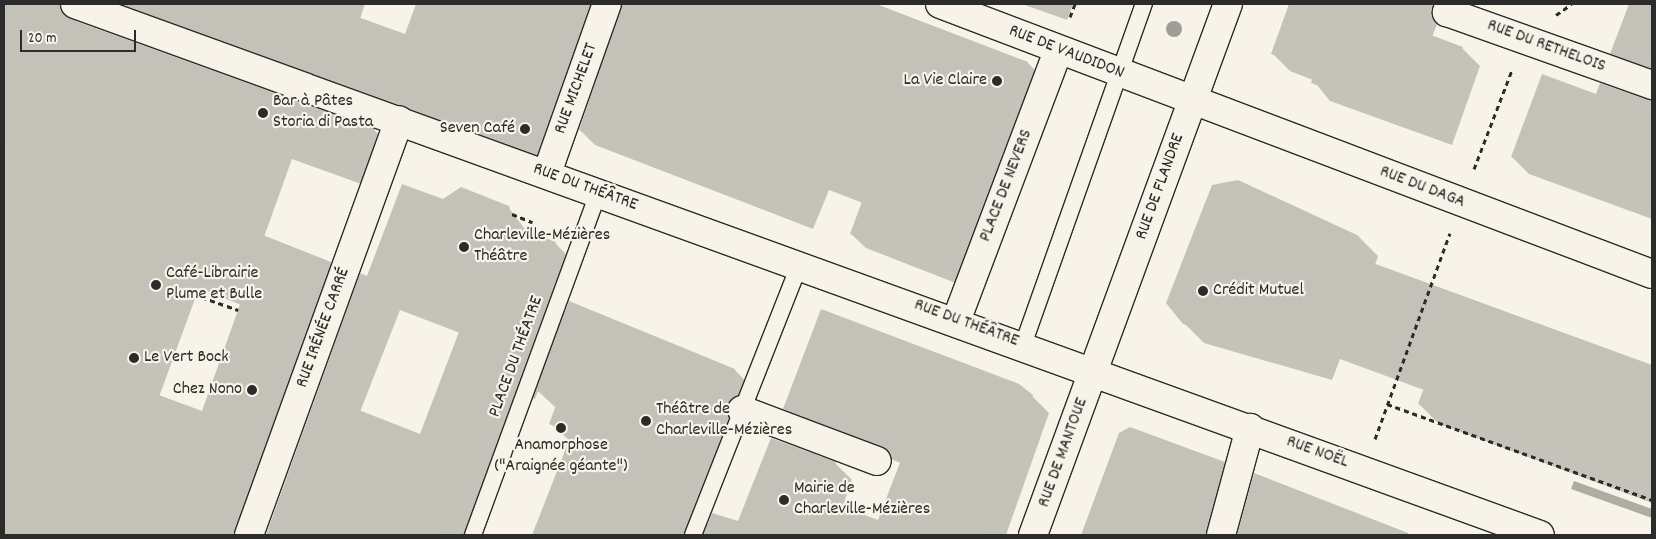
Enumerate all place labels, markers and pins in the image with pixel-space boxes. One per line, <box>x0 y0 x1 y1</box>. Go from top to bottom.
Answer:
place label: La Vie Claire <box>904 70 987 92</box>
marker: La Vie Claire <box>991 75 1003 87</box>
place label: Bar à Pâtes Storia di Pasta <box>273 92 373 134</box>
marker: Bar à Pâtes Storia di Pasta <box>257 107 269 119</box>
place label: Seven Café <box>440 118 515 140</box>
marker: Seven Café <box>519 123 531 135</box>
place label: Charleville-Mézières Théâtre <box>474 226 610 268</box>
marker: Charleville-Mézières Théâtre <box>458 241 470 253</box>
place label: Café-Librairie Plume et Bulle <box>166 264 262 306</box>
marker: Café-Librairie Plume et Bulle <box>150 279 162 291</box>
place label: Crédit Mutuel <box>1213 280 1304 302</box>
marker: Crédit Mutuel <box>1197 285 1209 297</box>
place label: Le Vert Bock <box>144 347 229 369</box>
marker: Le Vert Bock <box>128 352 140 364</box>
place label: Chez Nono <box>173 379 242 401</box>
marker: Chez Nono <box>246 384 258 396</box>
place label: Théâtre de Charleville-Mézières <box>656 400 792 442</box>
marker: Théâtre de Charleville-Mézières <box>640 415 652 427</box>
marker: Anamorphose ("Araignée géante") <box>555 422 567 434</box>
place label: Anamorphose ("Araignée géante") <box>494 436 628 478</box>
place label: Mairie de Charleville-Mézières <box>794 479 930 522</box>
marker: Mairie de Charleville-Mézières <box>778 494 790 506</box>

